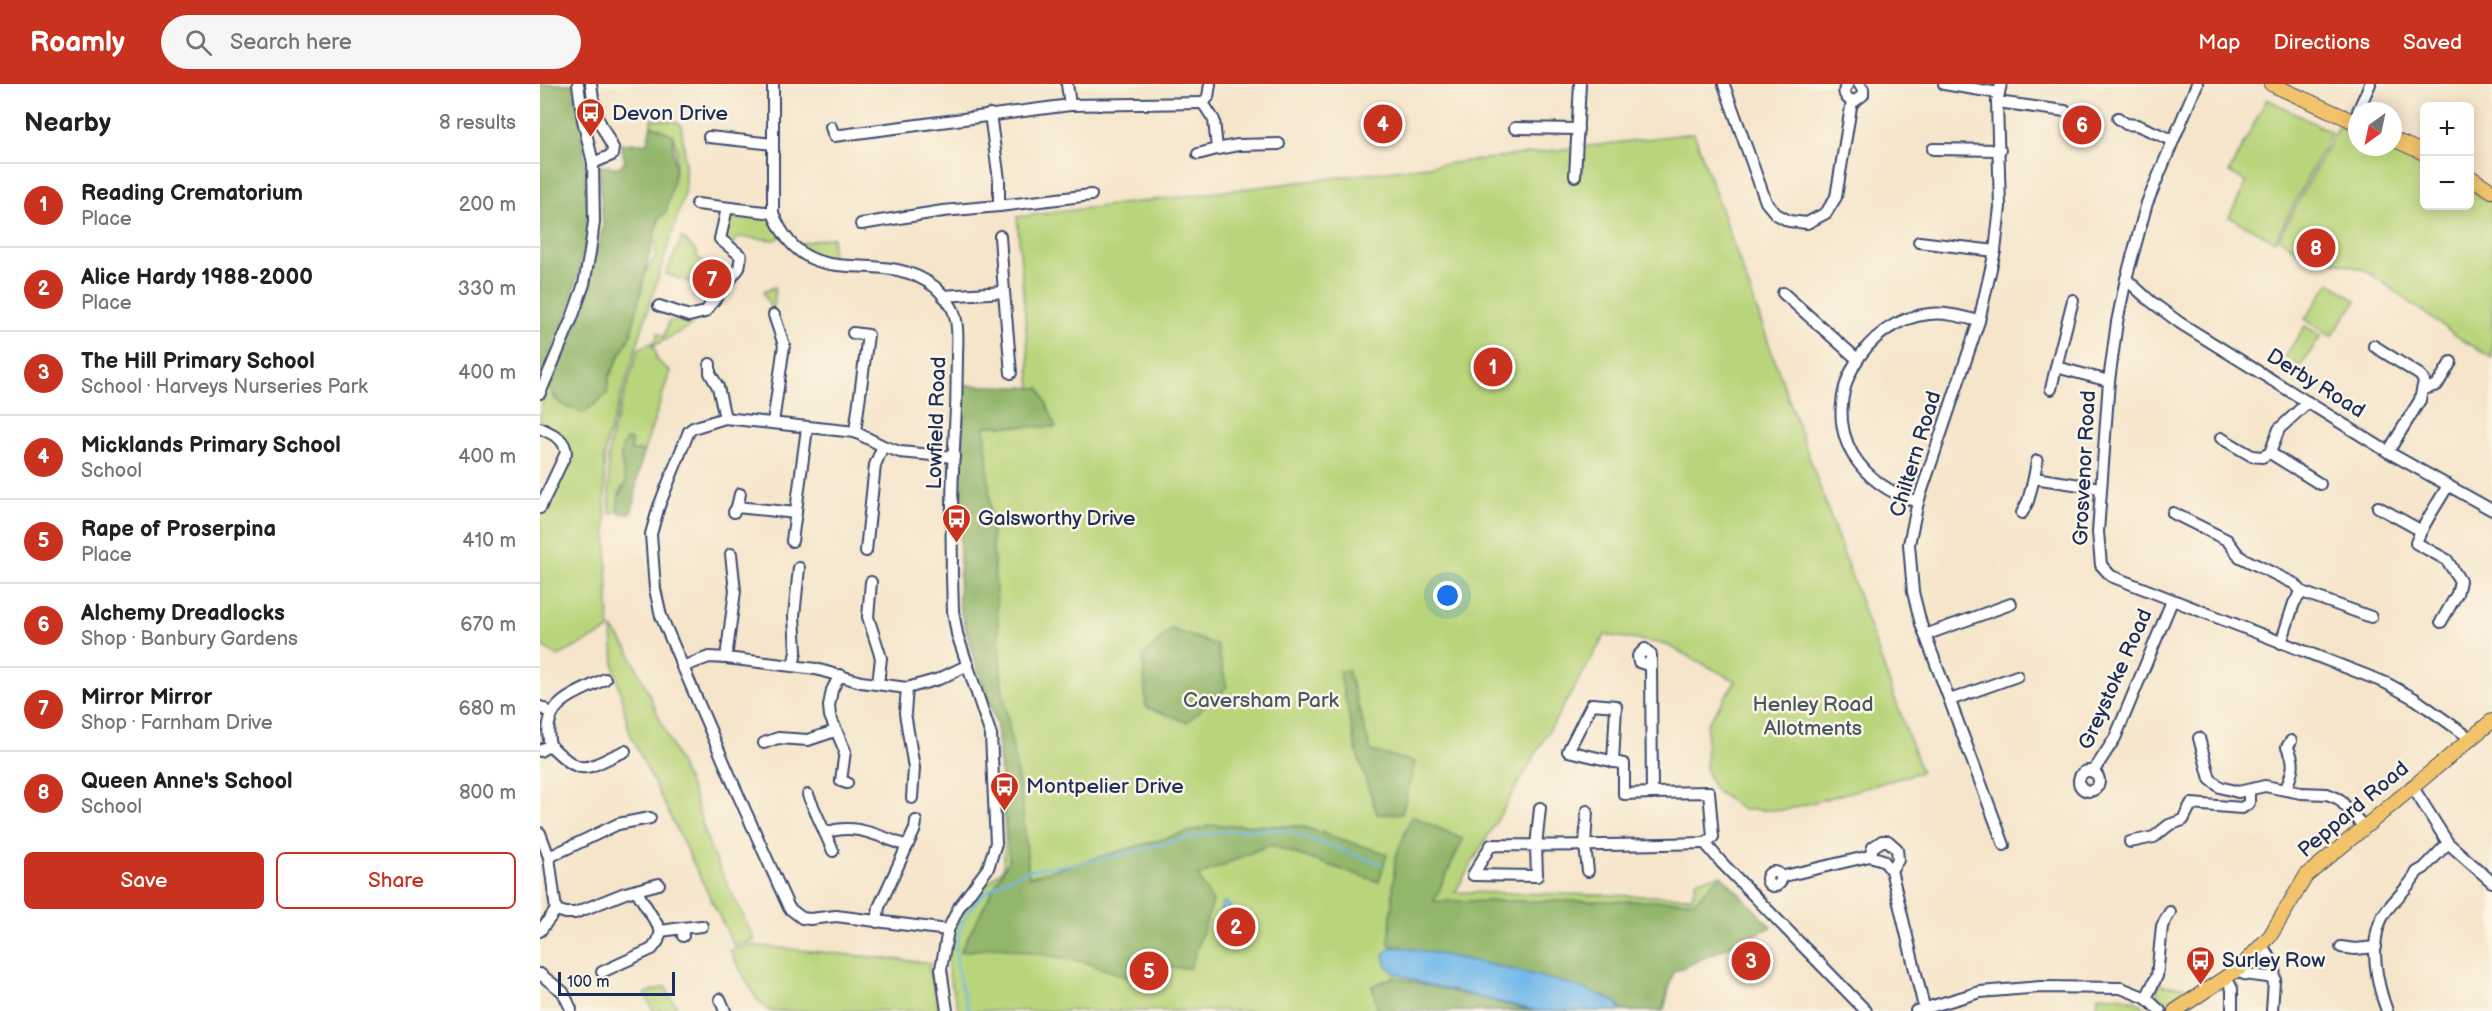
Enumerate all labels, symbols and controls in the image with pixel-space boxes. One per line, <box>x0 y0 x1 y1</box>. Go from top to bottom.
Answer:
search box <box>161 15 581 69</box>
text: Roamly <box>30 26 125 59</box>
icon: search <box>182 26 215 59</box>
text: Search here <box>230 29 352 56</box>
text: Map <box>2198 30 2241 55</box>
text: Directions <box>2274 30 2370 55</box>
text: Saved <box>2403 30 2462 55</box>
bus stop icon: Devon Drive <box>575 97 607 139</box>
place label: Devon Drive <box>612 101 728 126</box>
pin: 4 <box>1364 102 1402 147</box>
pin: 6 <box>2062 102 2102 147</box>
north arrow <box>2348 102 2402 156</box>
map controls <box>2420 102 2474 210</box>
button: + <box>2420 102 2474 156</box>
text: Nearby <box>24 108 111 139</box>
text: 8 results <box>439 111 516 135</box>
button: − <box>2420 156 2474 210</box>
text: Reading Crematorium <box>81 180 303 207</box>
text: 1 <box>39 193 48 217</box>
text: 200 m <box>459 193 516 217</box>
text: Place <box>81 207 132 231</box>
pin: 8 <box>2296 226 2336 270</box>
pin: 7 <box>692 256 732 302</box>
text: Alice Hardy 1988-2000 <box>81 264 313 291</box>
text: 2 <box>38 277 49 301</box>
text: 330 m <box>458 277 516 301</box>
text: Place <box>81 291 132 315</box>
street label: Derby Road <box>2262 343 2370 423</box>
pin: 1 <box>1474 344 1512 390</box>
text: The Hill Primary School <box>81 348 315 375</box>
street label: Lowfield Road <box>922 356 951 490</box>
text: 3 <box>38 361 49 385</box>
text: 400 m <box>458 361 516 385</box>
text: School · Harveys Nurseries Park <box>81 375 368 399</box>
street label: Chiltern Road <box>1884 388 1946 520</box>
street label: Grosvenor Road <box>2068 390 2101 546</box>
text: Micklands Primary School <box>81 432 341 459</box>
text: 4 <box>38 445 49 469</box>
text: 400 m <box>458 445 516 469</box>
text: School <box>81 459 142 483</box>
bus stop icon: Galsworthy Drive <box>941 502 973 544</box>
place label: Galsworthy Drive <box>978 506 1136 531</box>
text: Rape of Proserpina <box>81 516 276 543</box>
text: 5 <box>38 529 49 553</box>
text: 410 m <box>462 529 516 553</box>
text: Place <box>81 543 132 567</box>
your location <box>1433 581 1462 610</box>
text: Alchemy Dreadlocks <box>81 600 285 627</box>
street label: Greystoke Road <box>2073 605 2158 753</box>
text: 6 <box>37 613 50 637</box>
text: 670 m <box>460 613 516 637</box>
text: Shop · Banbury Gardens <box>81 627 298 651</box>
text: Mirror Mirror <box>81 684 212 711</box>
park label: Caversham Park <box>1183 688 1340 713</box>
park label: Henley Road Allotments <box>1752 692 1874 741</box>
text: 7 <box>38 697 49 721</box>
text: 680 m <box>458 697 516 721</box>
text: Shop · Farnham Drive <box>81 711 273 735</box>
street label: Peppard Road <box>2293 756 2414 863</box>
text: Queen Anne's School <box>81 768 293 795</box>
bus stop icon: Montpelier Drive <box>989 770 1021 812</box>
place label: Montpelier Drive <box>1026 774 1184 799</box>
text: 8 <box>37 781 50 805</box>
text: 800 m <box>459 781 516 805</box>
text: School <box>81 795 142 819</box>
button: Save <box>24 852 264 909</box>
button: Share <box>276 852 516 909</box>
pin: 2 <box>1216 904 1256 950</box>
pin: 3 <box>1732 938 1770 984</box>
bus stop icon: Surley Row <box>2185 944 2217 986</box>
pin: 5 <box>1130 948 1168 994</box>
place label: Surley Row <box>2222 948 2325 973</box>
scale bar <box>558 969 675 996</box>
text: 100 m <box>567 973 610 992</box>

